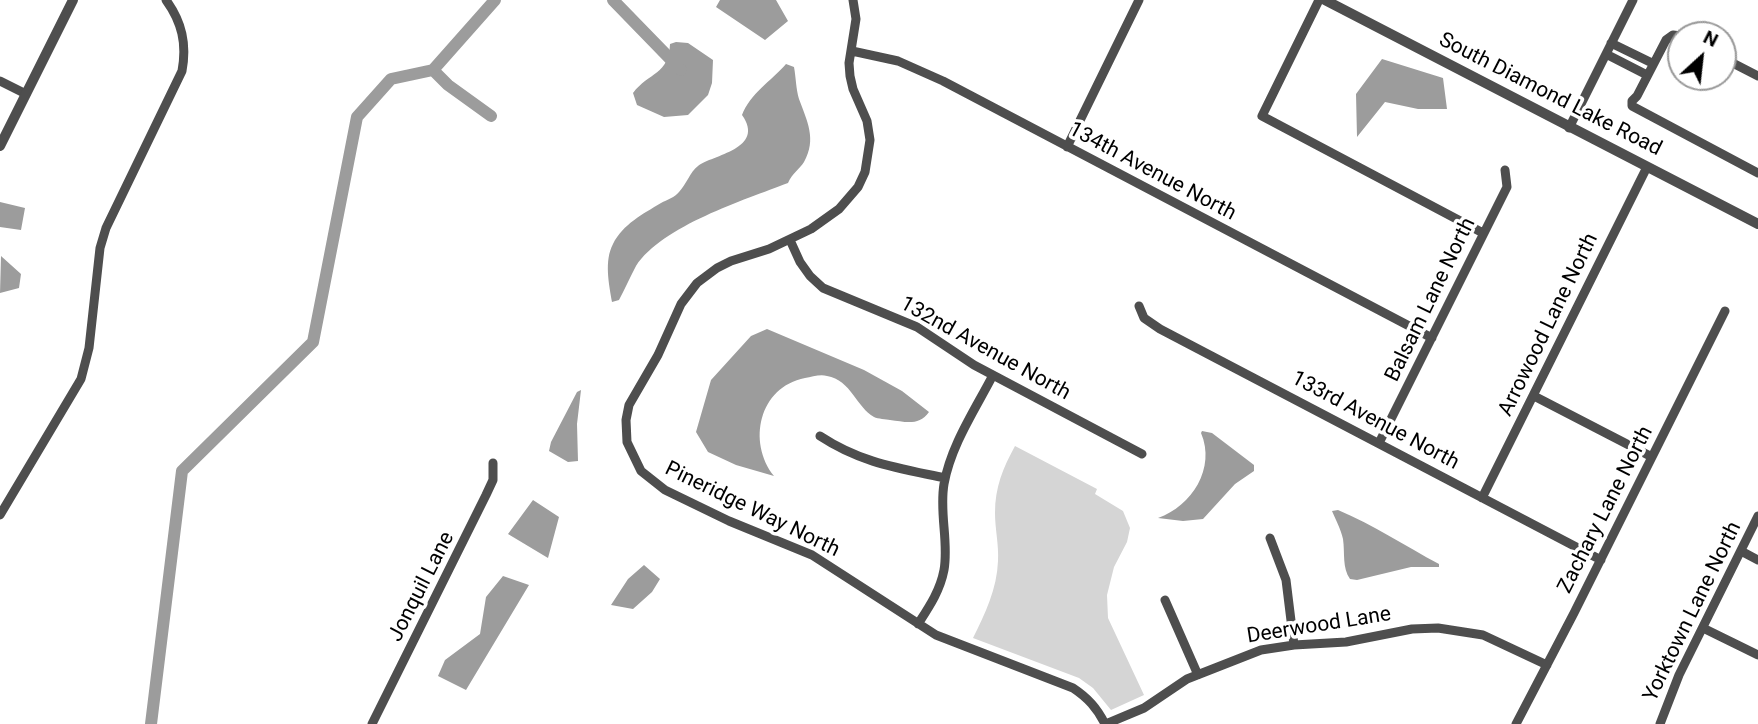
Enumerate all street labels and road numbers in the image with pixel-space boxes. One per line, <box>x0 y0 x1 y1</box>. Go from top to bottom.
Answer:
street label: South Diamond Lake Road <box>1434 28 1666 162</box>
street label: 134th Avenue North <box>1064 117 1240 227</box>
street label: Balsam Lane North <box>1380 214 1482 386</box>
street label: Arrowood Lane North <box>1494 230 1604 420</box>
street label: 132nd Avenue North <box>895 292 1075 406</box>
street label: 133rd Avenue North <box>1287 366 1463 476</box>
street label: Zachary Lane North <box>1553 422 1659 598</box>
street label: Pineridge Way North <box>661 457 843 563</box>
street label: Yorktown Lane North <box>1639 518 1747 706</box>
street label: Jonquil Lane <box>384 528 460 646</box>
street label: Deerwood Lane <box>1245 602 1393 650</box>

